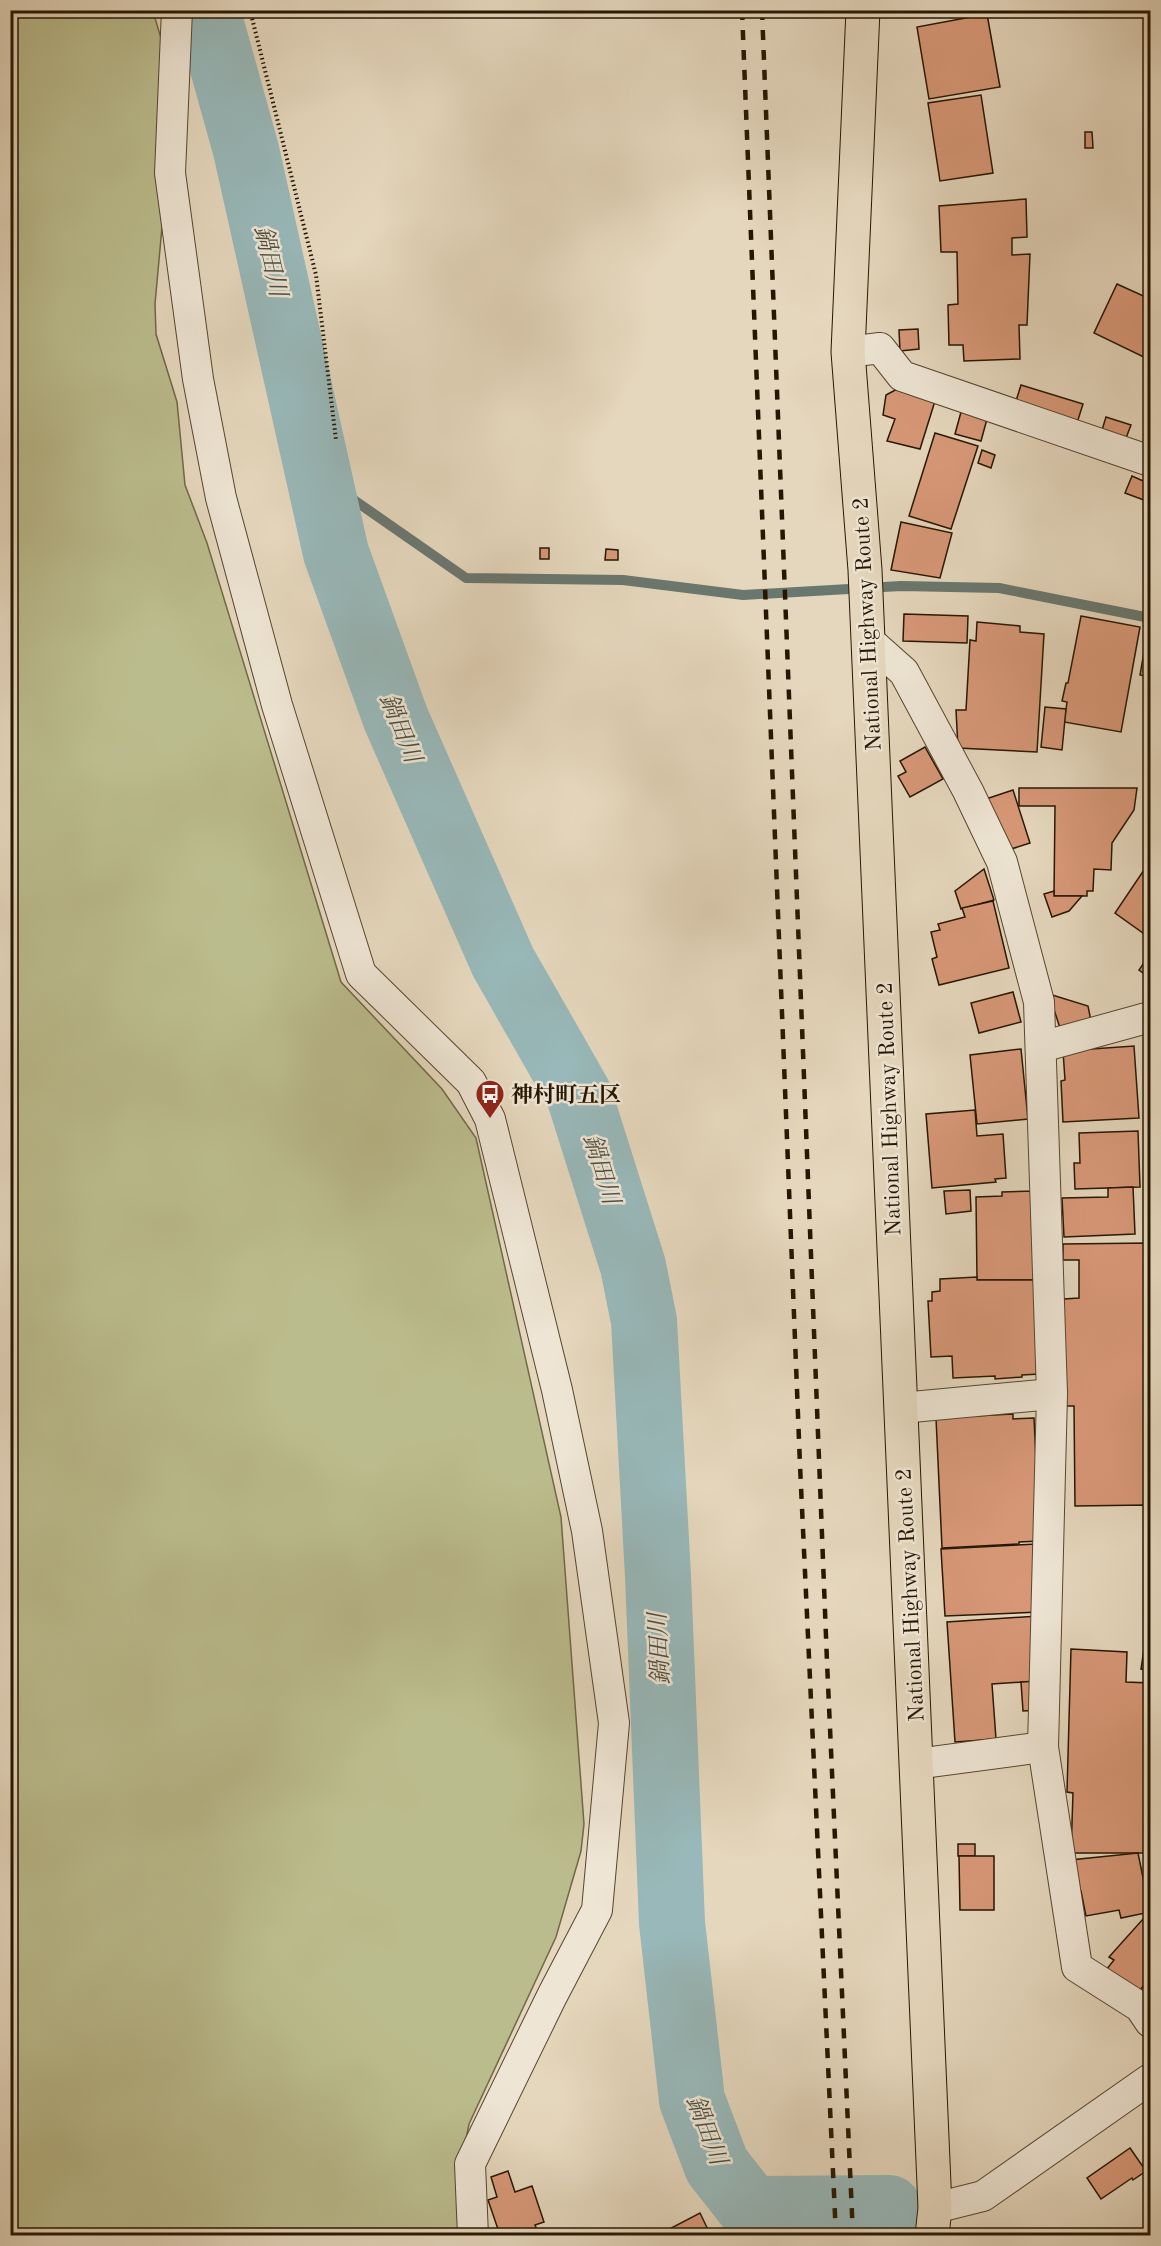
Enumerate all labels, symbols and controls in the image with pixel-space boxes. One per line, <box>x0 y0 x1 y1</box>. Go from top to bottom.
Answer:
water label: 鍋田川 <box>249 223 292 302</box>
street label: National Highway Route 2 <box>850 496 886 751</box>
water label: 鍋田川 <box>375 690 428 769</box>
street label: National Highway Route 2 <box>875 982 905 1236</box>
bus stop icon: 神村町五区 <box>474 1078 506 1120</box>
place label: 神村町五区 <box>511 1083 621 1107</box>
water label: 鍋田川 <box>578 1131 626 1210</box>
street label: National Highway Route 2 <box>893 1467 929 1722</box>
water label: 鍋田川 <box>644 1609 675 1686</box>
water label: 鍋田川 <box>681 2092 733 2171</box>

